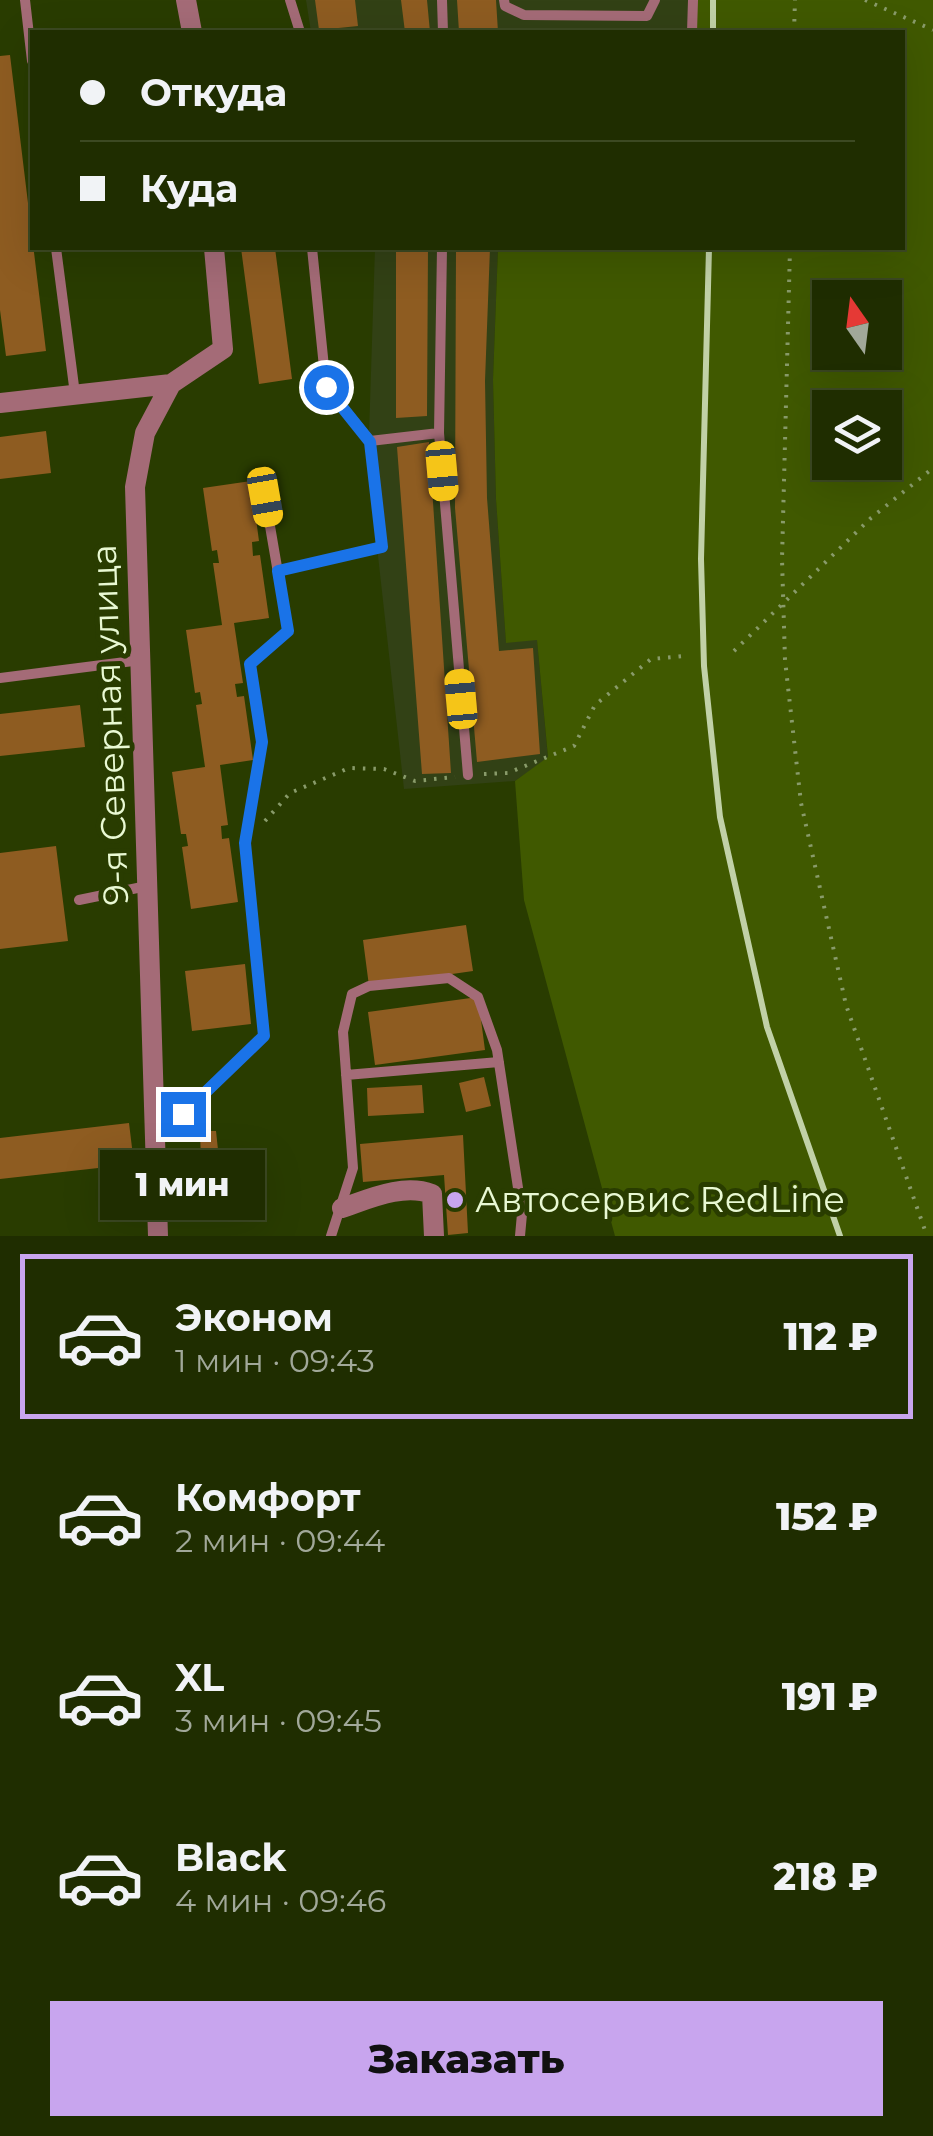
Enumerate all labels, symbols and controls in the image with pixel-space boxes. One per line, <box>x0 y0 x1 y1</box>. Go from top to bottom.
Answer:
text: Откуда <box>140 69 287 116</box>
text: Куда <box>140 165 238 212</box>
north arrow <box>812 280 902 370</box>
map controls <box>812 280 902 480</box>
route start <box>304 365 349 410</box>
button: layers <box>812 390 902 480</box>
car <box>424 440 460 502</box>
car <box>245 465 285 529</box>
street label: 9-я Северная улица <box>82 544 137 906</box>
car <box>443 668 479 730</box>
route end <box>161 1092 206 1137</box>
callout: 1 мин <box>100 1149 266 1219</box>
text: 1 мин <box>135 1165 230 1204</box>
place label: Автосервис RedLine <box>475 1178 845 1221</box>
marker: Автосервис RedLine <box>444 1189 466 1211</box>
icon: car <box>55 1292 145 1382</box>
text: Эконом <box>175 1294 333 1341</box>
text: 112 ₽ <box>783 1313 878 1360</box>
text: 1 мин · 09:43 <box>175 1341 375 1380</box>
icon: car <box>55 1472 145 1562</box>
text: Комфорт <box>175 1474 361 1521</box>
text: 152 ₽ <box>776 1493 878 1540</box>
text: 2 мин · 09:44 <box>175 1521 385 1560</box>
icon: car <box>55 1652 145 1742</box>
text: XL <box>175 1654 224 1701</box>
text: 191 ₽ <box>782 1673 878 1720</box>
text: 3 мин · 09:45 <box>175 1701 382 1740</box>
icon: car <box>55 1832 145 1922</box>
text: Black <box>175 1834 286 1881</box>
text: 218 ₽ <box>773 1853 878 1900</box>
text: 4 мин · 09:46 <box>175 1881 386 1920</box>
button: Заказать <box>50 2001 883 2116</box>

